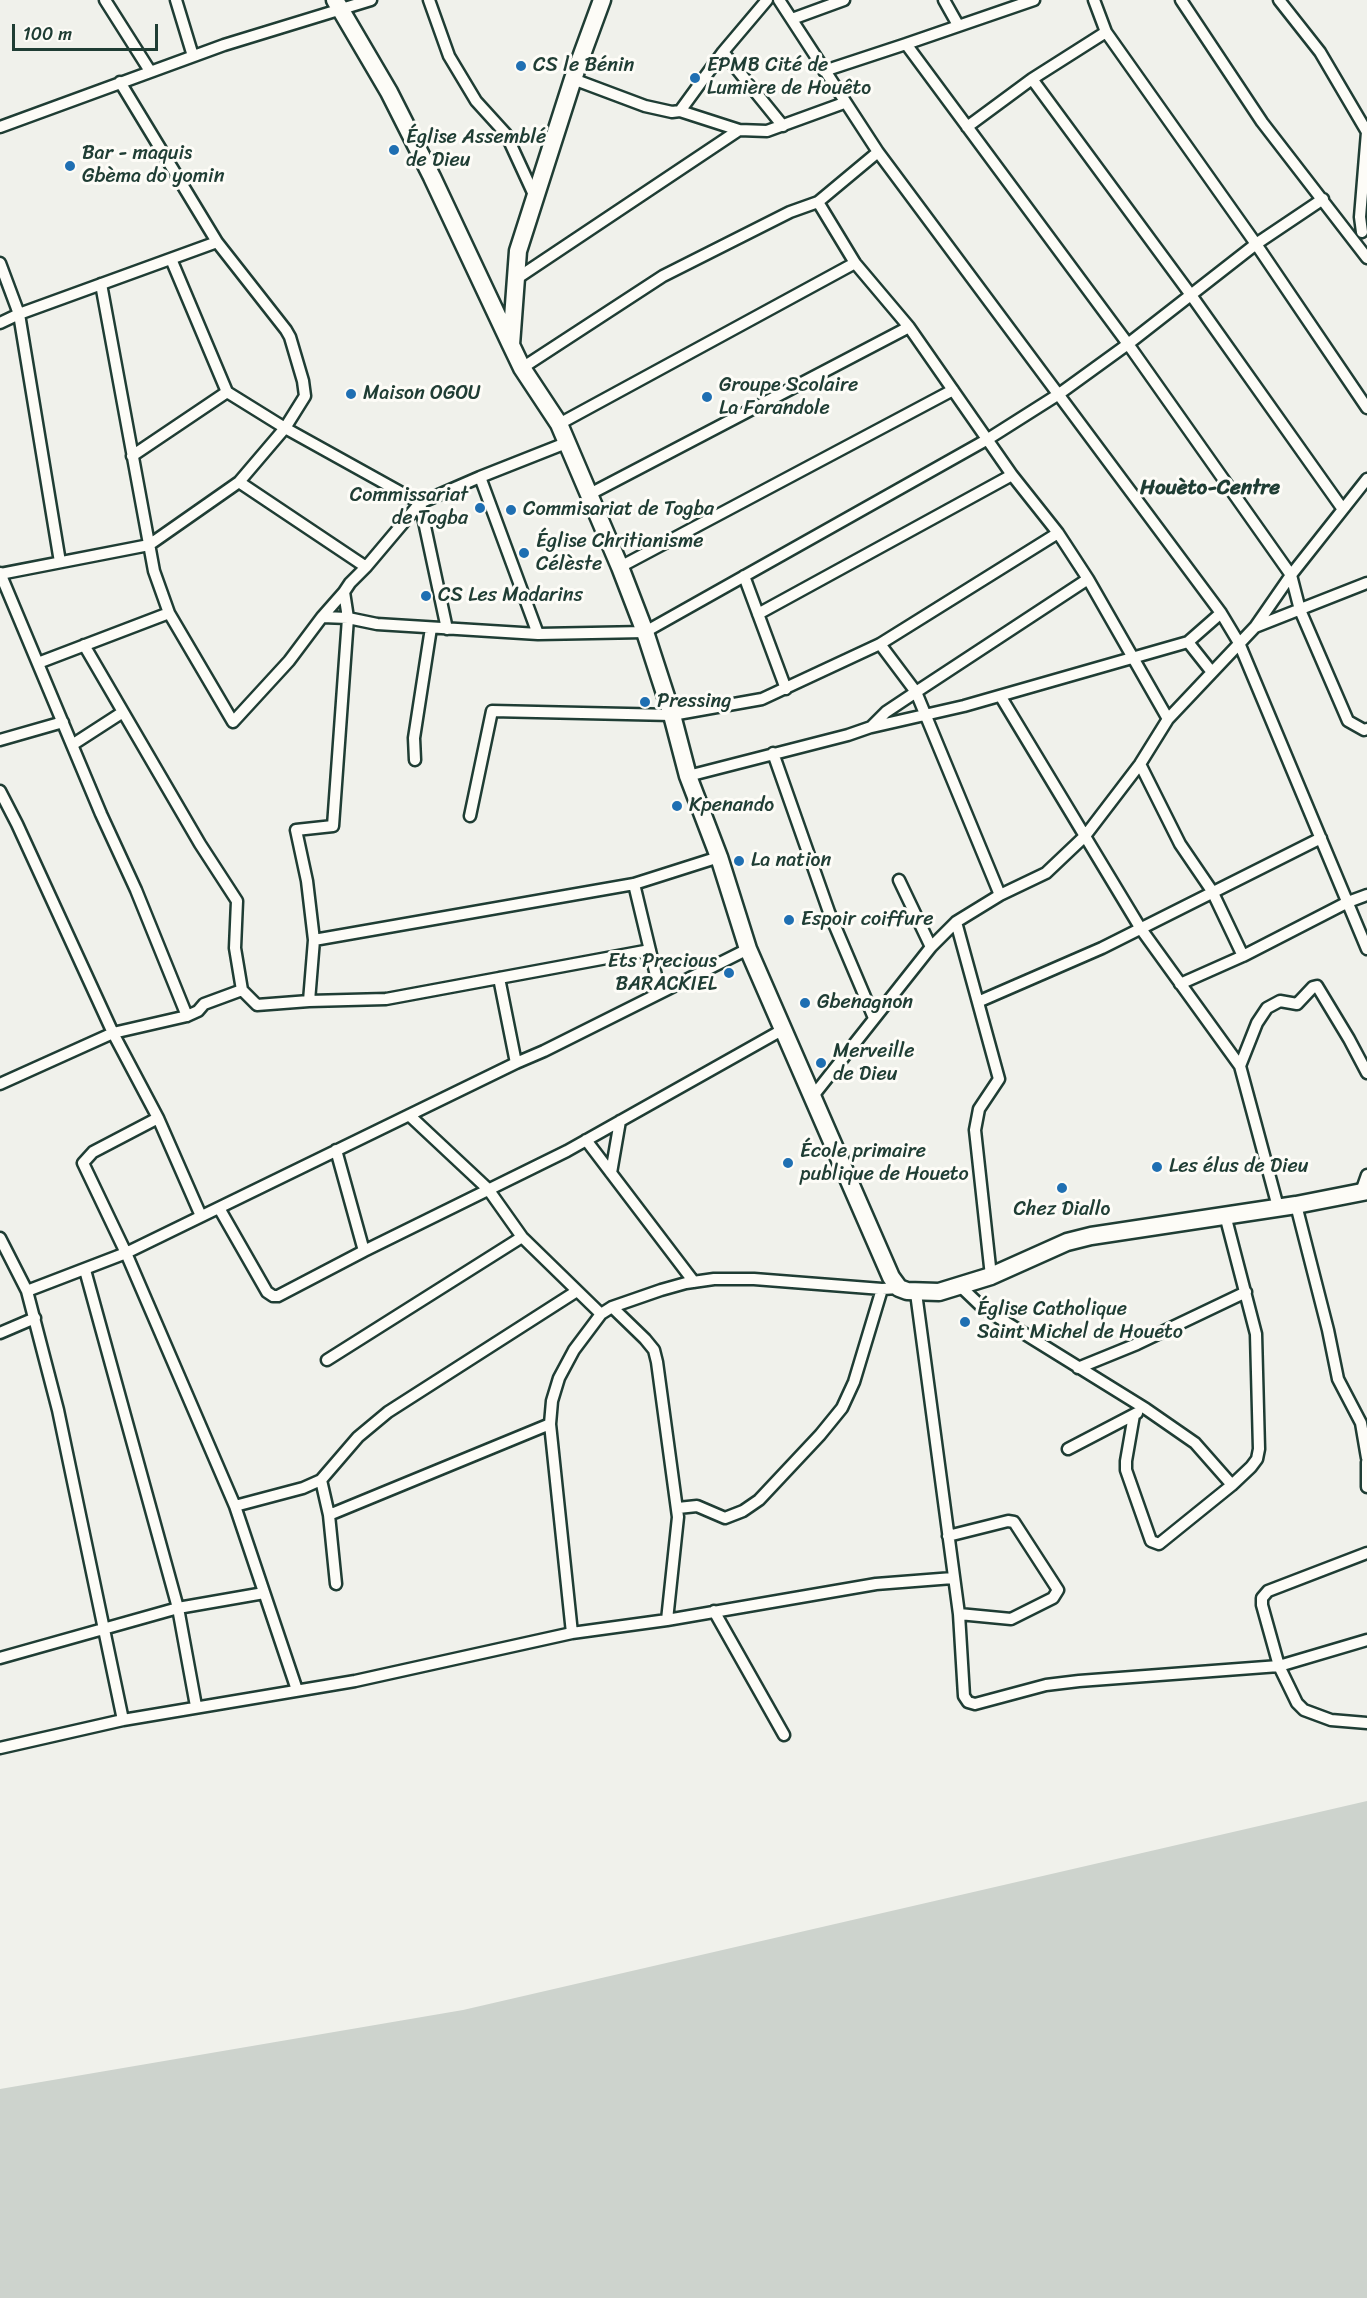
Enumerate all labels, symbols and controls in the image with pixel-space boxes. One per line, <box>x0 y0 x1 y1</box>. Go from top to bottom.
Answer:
scale bar <box>15 12 160 50</box>
text: 100 m <box>23 18 72 50</box>
place label: CS le Bénin <box>533 54 634 78</box>
place label: EPMB Cité de Lumière de Houêto <box>707 54 871 101</box>
marker: CS le Bénin <box>514 59 528 73</box>
marker: EPMB Cité de Lumière de Houêto <box>688 71 702 85</box>
place label: Église Assemblé de Dieu <box>406 126 546 173</box>
place label: Bar - maquis Gbèma do yomin <box>82 142 224 189</box>
marker: Église Assemblé de Dieu <box>387 143 401 157</box>
marker: Bar - maquis Gbèma do yomin <box>63 159 77 173</box>
place label: Groupe Scolaire La Farandole <box>719 374 858 421</box>
place label: Maison OGOU <box>363 382 481 406</box>
marker: Maison OGOU <box>344 387 358 401</box>
marker: Groupe Scolaire La Farandole <box>700 390 714 404</box>
district label: Houèto-Centre <box>1140 476 1280 502</box>
place label: Commissariat de Togba <box>350 484 468 531</box>
place label: Commisariat de Togba <box>523 498 714 522</box>
marker: Commissariat de Togba <box>473 501 487 515</box>
marker: Commisariat de Togba <box>504 503 518 517</box>
place label: Église Chritianisme Célèste <box>536 530 704 577</box>
marker: Église Chritianisme Célèste <box>517 546 531 560</box>
place label: CS Les Madarins <box>438 584 583 608</box>
marker: CS Les Madarins <box>419 589 433 603</box>
place label: Pressing <box>657 690 731 714</box>
marker: Pressing <box>638 695 652 709</box>
place label: Kpenando <box>689 794 774 818</box>
marker: Kpenando <box>670 799 684 813</box>
place label: La nation <box>751 849 831 873</box>
marker: La nation <box>732 854 746 868</box>
place label: Espoir coiffure <box>801 908 934 932</box>
marker: Espoir coiffure <box>782 913 796 927</box>
place label: Ets Precious BARACKIEL <box>608 950 717 997</box>
marker: Ets Precious BARACKIEL <box>722 966 736 980</box>
place label: Gbenagnon <box>817 991 913 1015</box>
marker: Gbenagnon <box>798 996 812 1010</box>
place label: Merveille de Dieu <box>833 1040 915 1087</box>
marker: Merveille de Dieu <box>814 1056 828 1070</box>
place label: École primaire publique de Houeto <box>800 1140 969 1187</box>
place label: Les élus de Dieu <box>1169 1155 1309 1179</box>
marker: École primaire publique de Houeto <box>781 1156 795 1170</box>
marker: Les élus de Dieu <box>1150 1160 1164 1174</box>
marker: Chez Diallo <box>1055 1181 1069 1195</box>
place label: Chez Diallo <box>1014 1198 1110 1222</box>
place label: Église Catholique Saint Michel de Houeto <box>977 1298 1183 1345</box>
marker: Église Catholique Saint Michel de Houeto <box>958 1315 972 1329</box>

